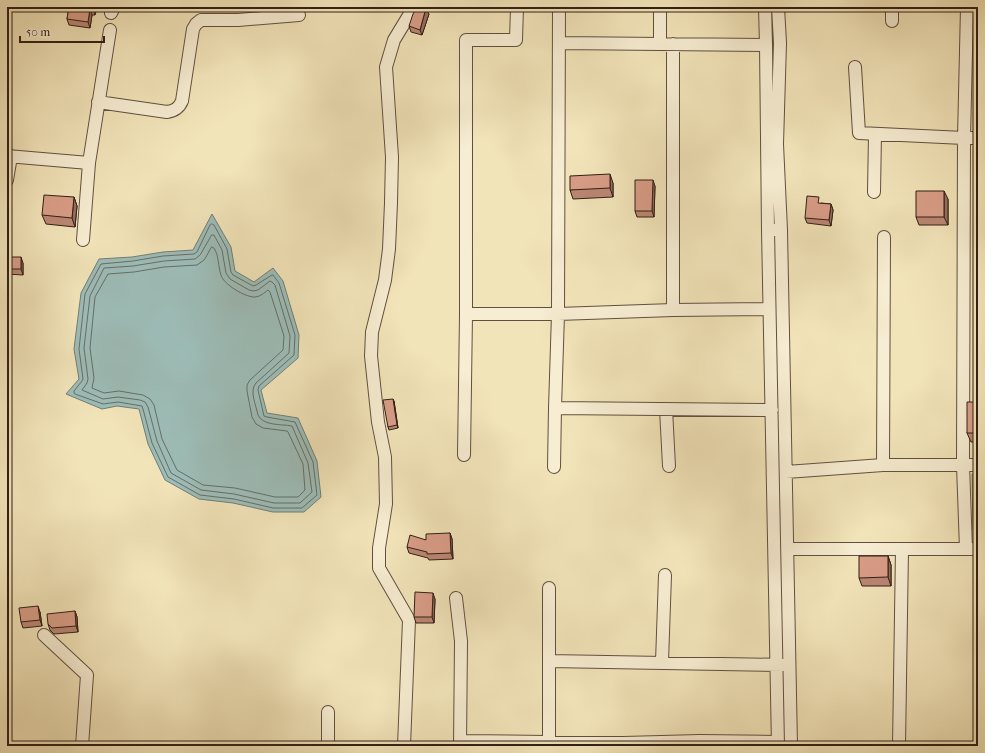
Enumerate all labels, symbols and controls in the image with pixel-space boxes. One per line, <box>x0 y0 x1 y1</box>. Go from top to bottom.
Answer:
scale bar <box>20 18 104 44</box>
text: 50 m <box>26 25 50 39</box>

